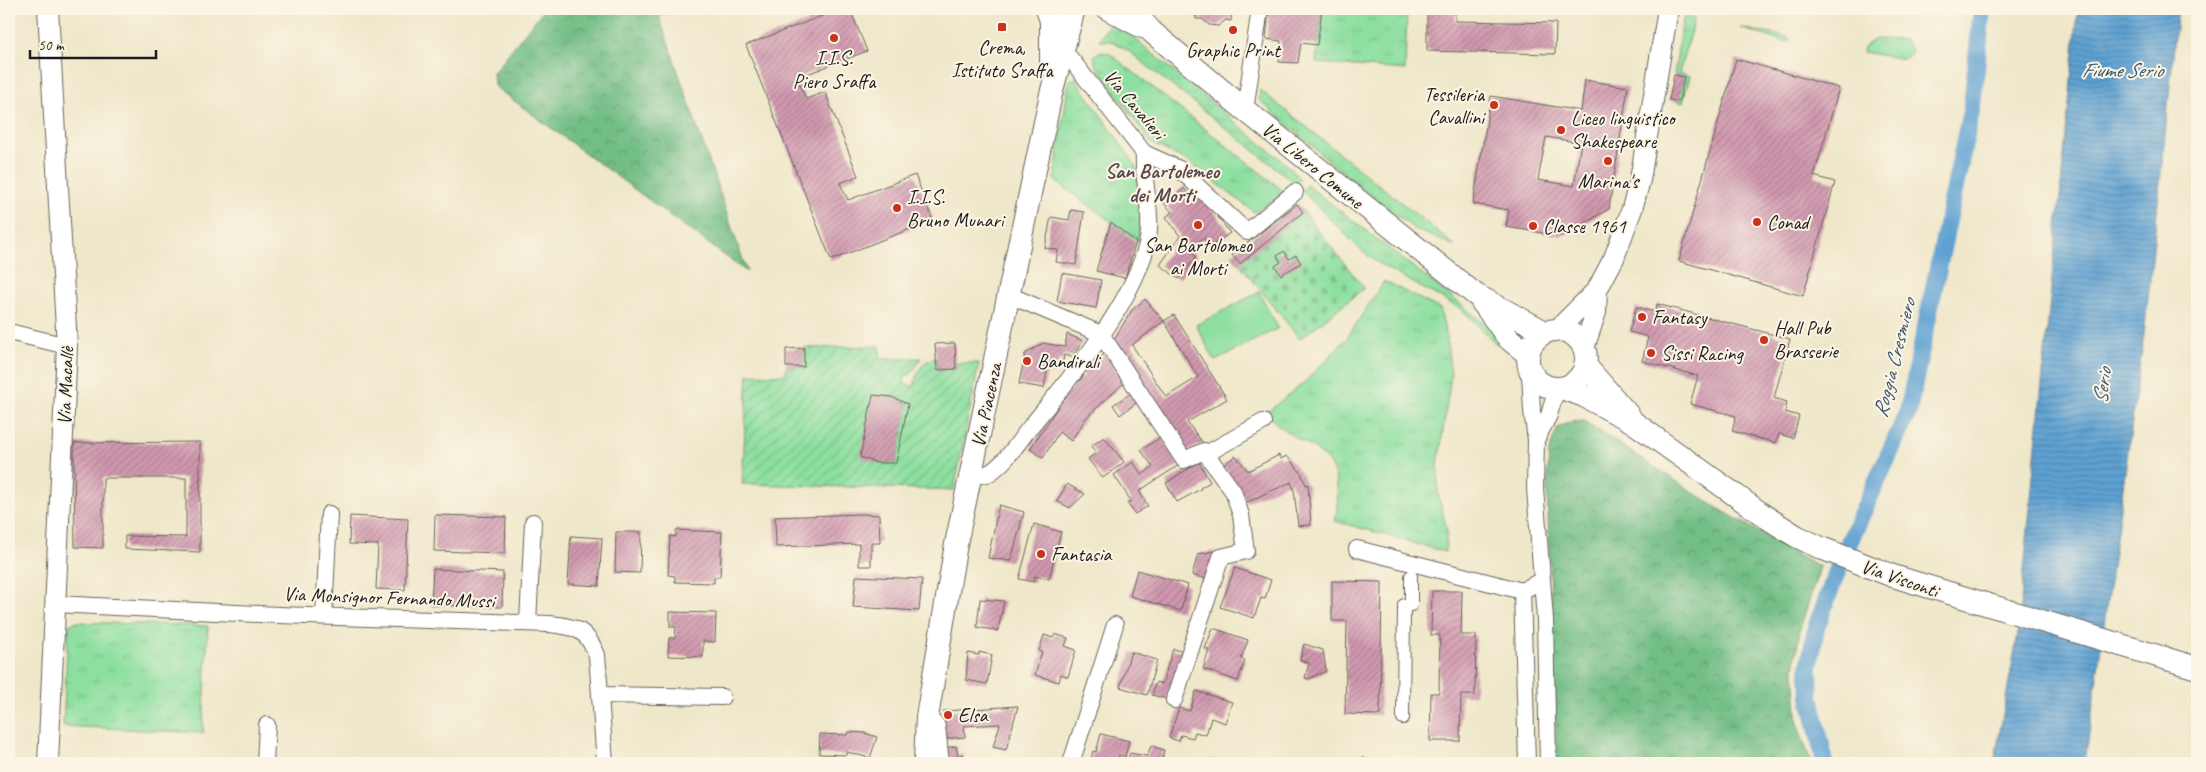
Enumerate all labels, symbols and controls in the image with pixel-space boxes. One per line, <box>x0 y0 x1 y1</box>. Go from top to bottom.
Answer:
marker: Crema, Istituto Sraffa <box>996 21 1008 33</box>
marker: Graphic Print <box>1227 24 1239 36</box>
scale bar <box>30 28 156 60</box>
marker: I.I.S. Piero Sraffa <box>828 32 840 44</box>
place label: Crema, Istituto Sraffa <box>951 35 1055 83</box>
text: 50 m <box>38 36 65 55</box>
place label: Graphic Print <box>1186 38 1282 63</box>
place label: I.I.S. Piero Sraffa <box>793 46 877 94</box>
water label: Fiume Serio <box>2081 57 2165 83</box>
street label: Via Cavalieri <box>1098 64 1173 146</box>
place label: Tessileria Cavallini <box>1424 82 1486 130</box>
marker: Tessileria Cavallini <box>1488 99 1500 111</box>
place label: Liceo linguistico Shakespeare <box>1571 106 1677 154</box>
street label: Via Libero Comune <box>1257 117 1370 215</box>
marker: Liceo linguistico Shakespeare <box>1555 124 1567 136</box>
marker: Marina's <box>1602 155 1614 167</box>
district label: San Bartolemeo dei Morti <box>1105 158 1220 208</box>
place label: Marina's <box>1578 169 1640 194</box>
place label: I.I.S. Bruno Munari <box>907 185 1006 233</box>
marker: I.I.S. Bruno Munari <box>891 202 903 214</box>
place label: Conad <box>1767 210 1812 235</box>
place label: Classe 1961 <box>1543 214 1627 239</box>
marker: Conad <box>1751 216 1763 228</box>
marker: San Bartolomeo ai Morti <box>1192 219 1204 231</box>
marker: Classe 1961 <box>1527 220 1539 232</box>
place label: San Bartolomeo ai Morti <box>1144 233 1253 281</box>
water label: Roggia Cresmiero <box>1867 294 1922 420</box>
place label: Fantasy <box>1652 305 1709 330</box>
marker: Fantasy <box>1636 311 1648 323</box>
place label: Hall Pub Brasserie <box>1774 316 1839 364</box>
marker: Hall Pub Brasserie <box>1758 334 1770 346</box>
place label: Sissi Racing <box>1661 341 1744 366</box>
street label: Via Macallè <box>52 345 79 425</box>
marker: Sissi Racing <box>1645 347 1657 359</box>
place label: Bandirali <box>1037 349 1102 374</box>
marker: Bandirali <box>1021 355 1033 367</box>
street label: Via Piacenza <box>965 359 1008 449</box>
water label: Serio <box>2087 364 2117 405</box>
place label: Fantasia <box>1051 542 1112 567</box>
marker: Fantasia <box>1035 548 1047 560</box>
street label: Via Visconti <box>1858 554 1944 604</box>
street label: Via Monsignor Fernando Mussi <box>283 581 497 614</box>
place label: Elsa <box>958 703 989 728</box>
marker: Elsa <box>942 709 954 721</box>

